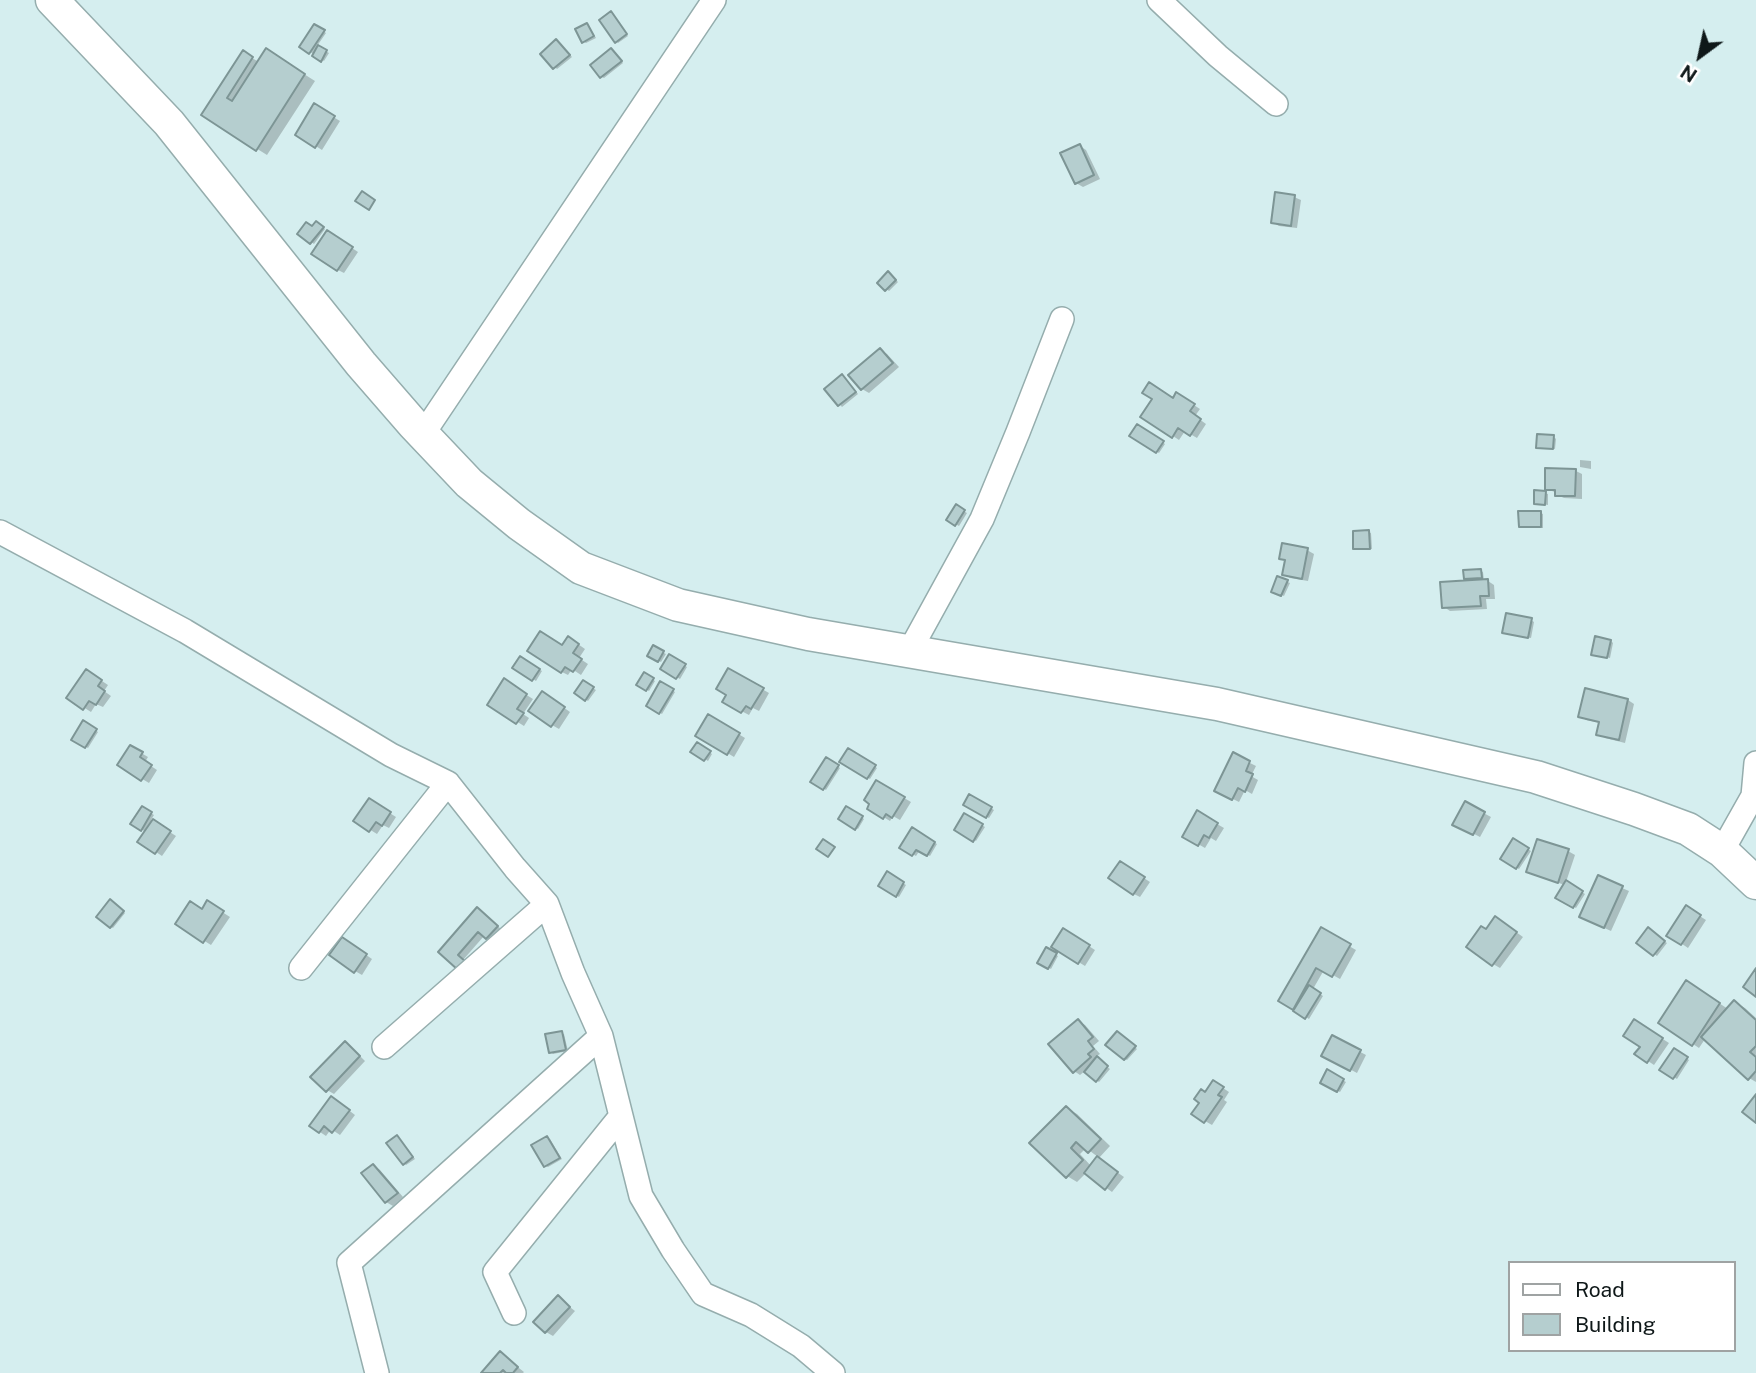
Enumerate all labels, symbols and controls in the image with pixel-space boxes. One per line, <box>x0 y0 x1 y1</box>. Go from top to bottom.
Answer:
north arrow <box>1665 21 1735 91</box>
text: N <box>1676 60 1701 87</box>
legend <box>1508 1261 1735 1352</box>
text: Road <box>1575 1277 1625 1302</box>
text: Building <box>1575 1312 1656 1337</box>

